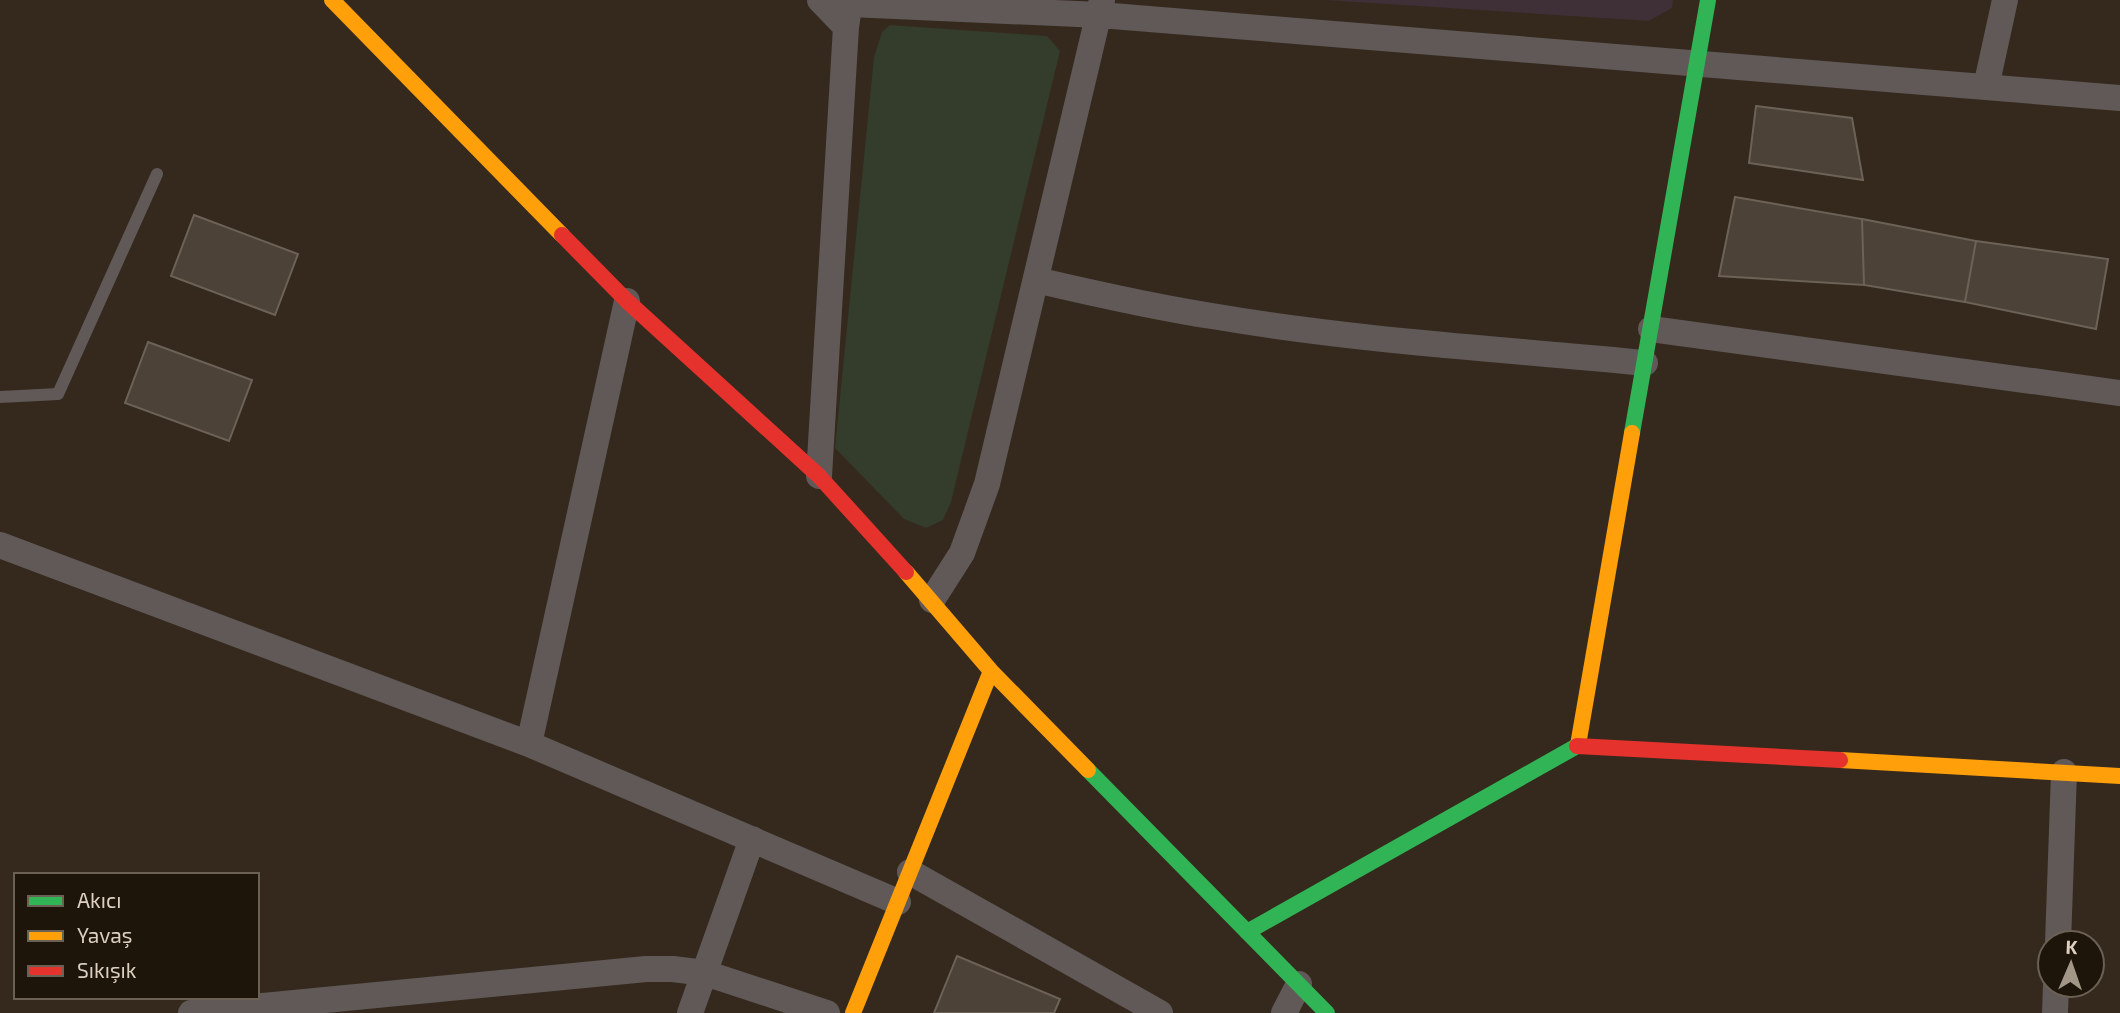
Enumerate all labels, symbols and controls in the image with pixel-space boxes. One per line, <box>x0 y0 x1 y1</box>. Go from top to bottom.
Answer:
legend <box>14 873 259 999</box>
text: Akıcı <box>77 887 121 912</box>
text: Yavaş <box>77 922 133 949</box>
north arrow <box>2036 929 2106 999</box>
text: K <box>2065 935 2078 958</box>
text: Sıkışık <box>77 957 137 984</box>

